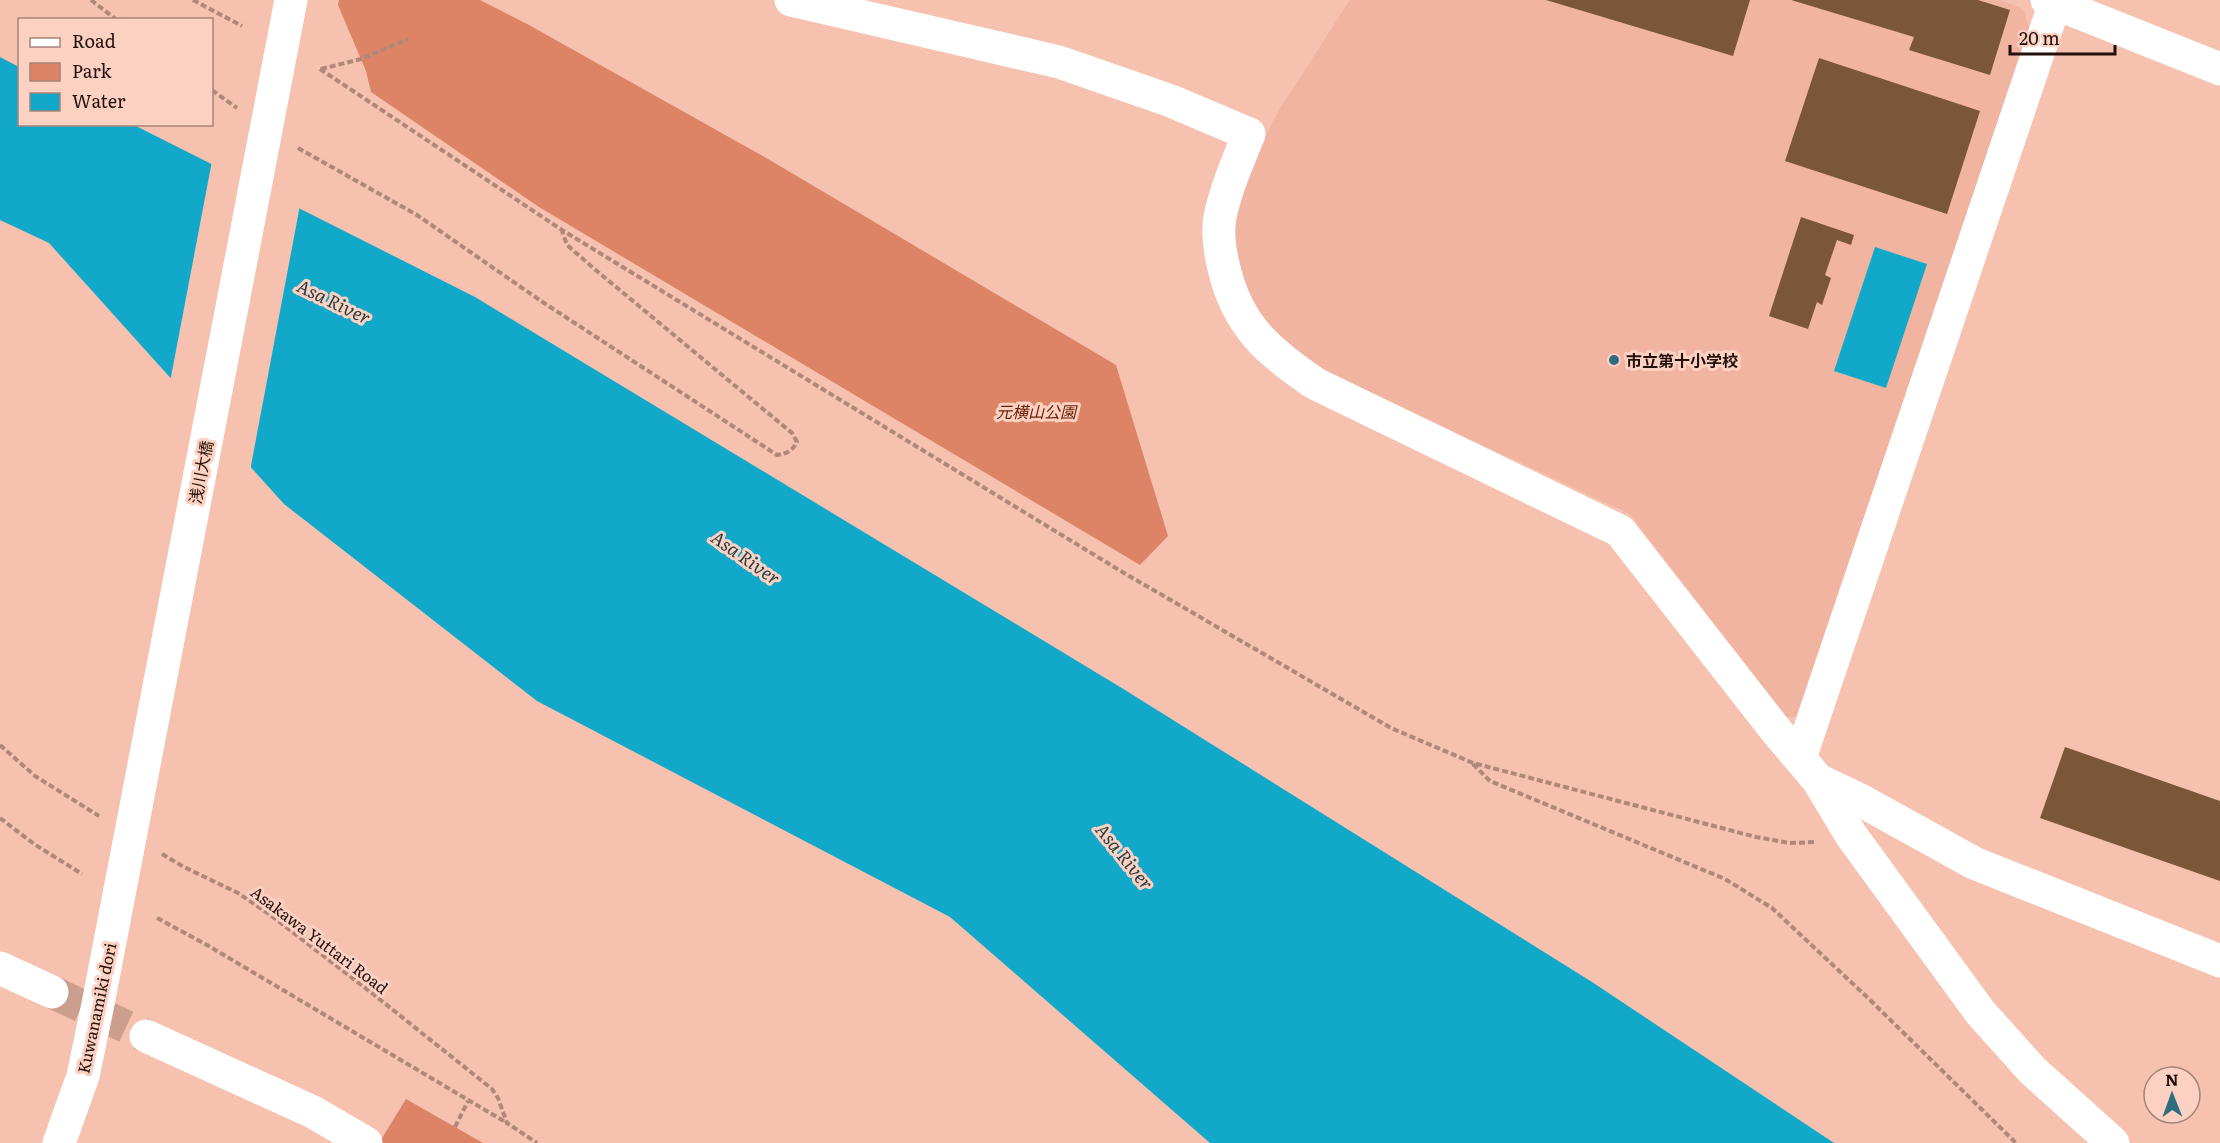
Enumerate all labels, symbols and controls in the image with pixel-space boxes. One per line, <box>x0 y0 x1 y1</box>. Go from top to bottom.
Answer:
legend <box>18 18 213 126</box>
scale bar <box>2010 18 2115 56</box>
text: 20 m <box>2019 24 2060 51</box>
text: Road <box>72 27 116 54</box>
text: Park <box>72 57 113 84</box>
text: Water <box>72 87 126 114</box>
water label: Asa River <box>293 272 375 330</box>
place label: 市立第十小学校 <box>1626 348 1738 372</box>
marker: 市立第十小学校 <box>1607 353 1621 367</box>
park label: 元横山公園 <box>996 399 1078 423</box>
street label: 浅川大橋 <box>182 438 218 506</box>
water label: Asa River <box>706 523 786 591</box>
water label: Asa River <box>1090 817 1160 895</box>
street label: Asakawa Yuttari Road <box>246 879 394 999</box>
street label: Kuwanamiki dori <box>70 940 122 1076</box>
north arrow <box>2142 1065 2202 1125</box>
text: N <box>2165 1067 2179 1091</box>

